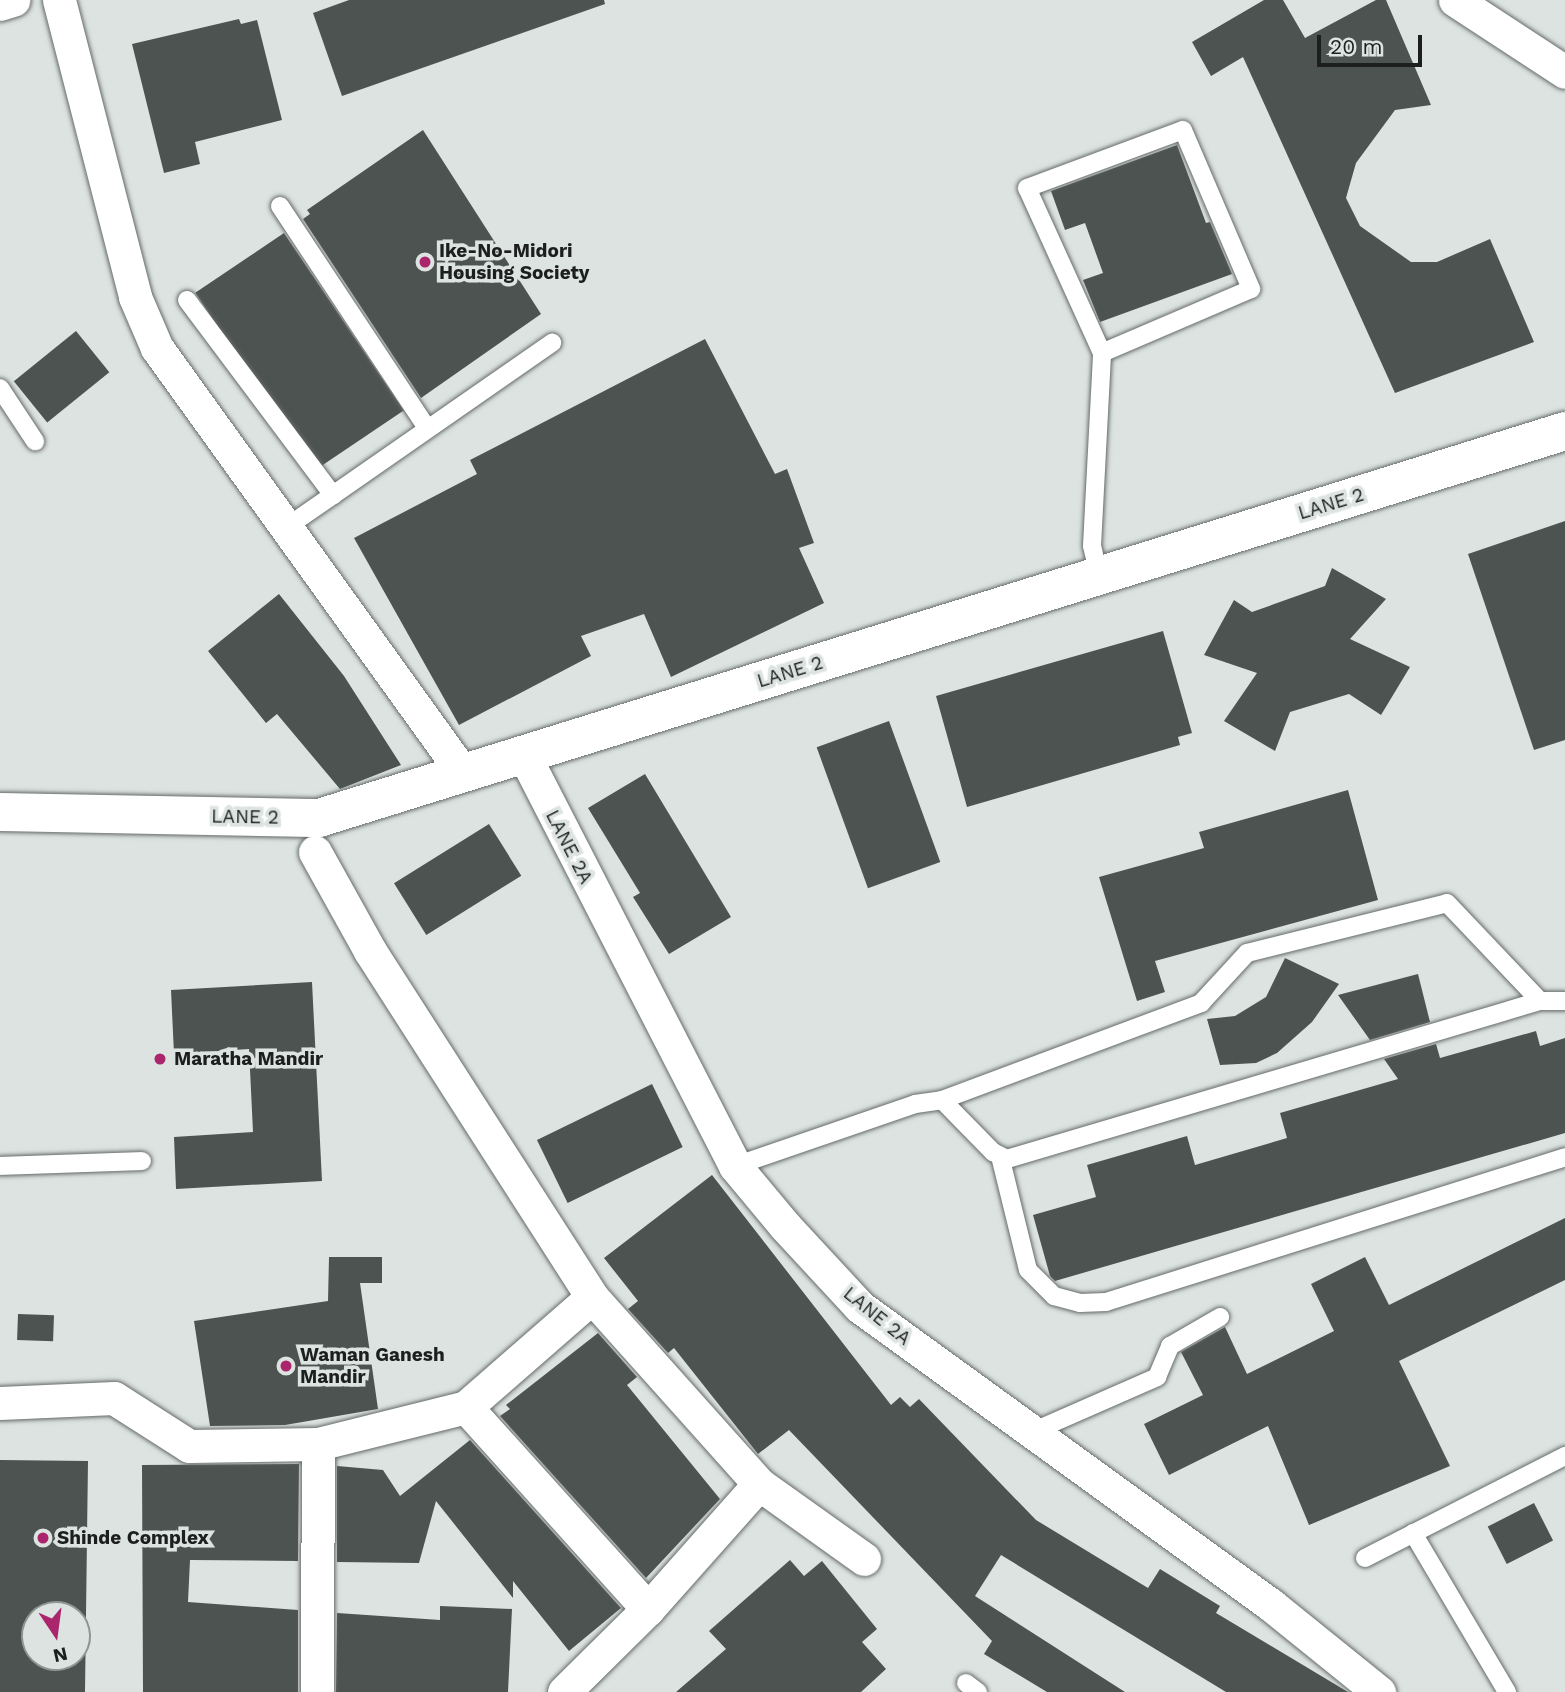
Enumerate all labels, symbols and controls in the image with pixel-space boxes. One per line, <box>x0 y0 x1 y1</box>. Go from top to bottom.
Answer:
scale bar <box>1320 21 1425 65</box>
text: 20 m <box>1330 34 1382 59</box>
place label: Ike-No-Midori Housing Society <box>439 240 590 284</box>
marker: Ike-No-Midori Housing Society <box>417 254 433 270</box>
street label: LANE 2 <box>1295 483 1367 525</box>
street label: LANE 2 <box>754 651 826 693</box>
street label: LANE 2 <box>211 805 279 829</box>
street label: LANE 2A <box>541 806 597 888</box>
place label: Maratha Mandir <box>174 1048 323 1070</box>
marker: Maratha Mandir <box>152 1051 168 1067</box>
street label: LANE 2A <box>839 1282 915 1350</box>
place label: Waman Ganesh Mandir <box>300 1344 445 1388</box>
marker: Waman Ganesh Mandir <box>278 1358 294 1374</box>
place label: Shinde Complex <box>57 1527 209 1549</box>
marker: Shinde Complex <box>35 1530 51 1546</box>
north arrow <box>21 1601 91 1671</box>
text: N <box>51 1642 70 1668</box>

